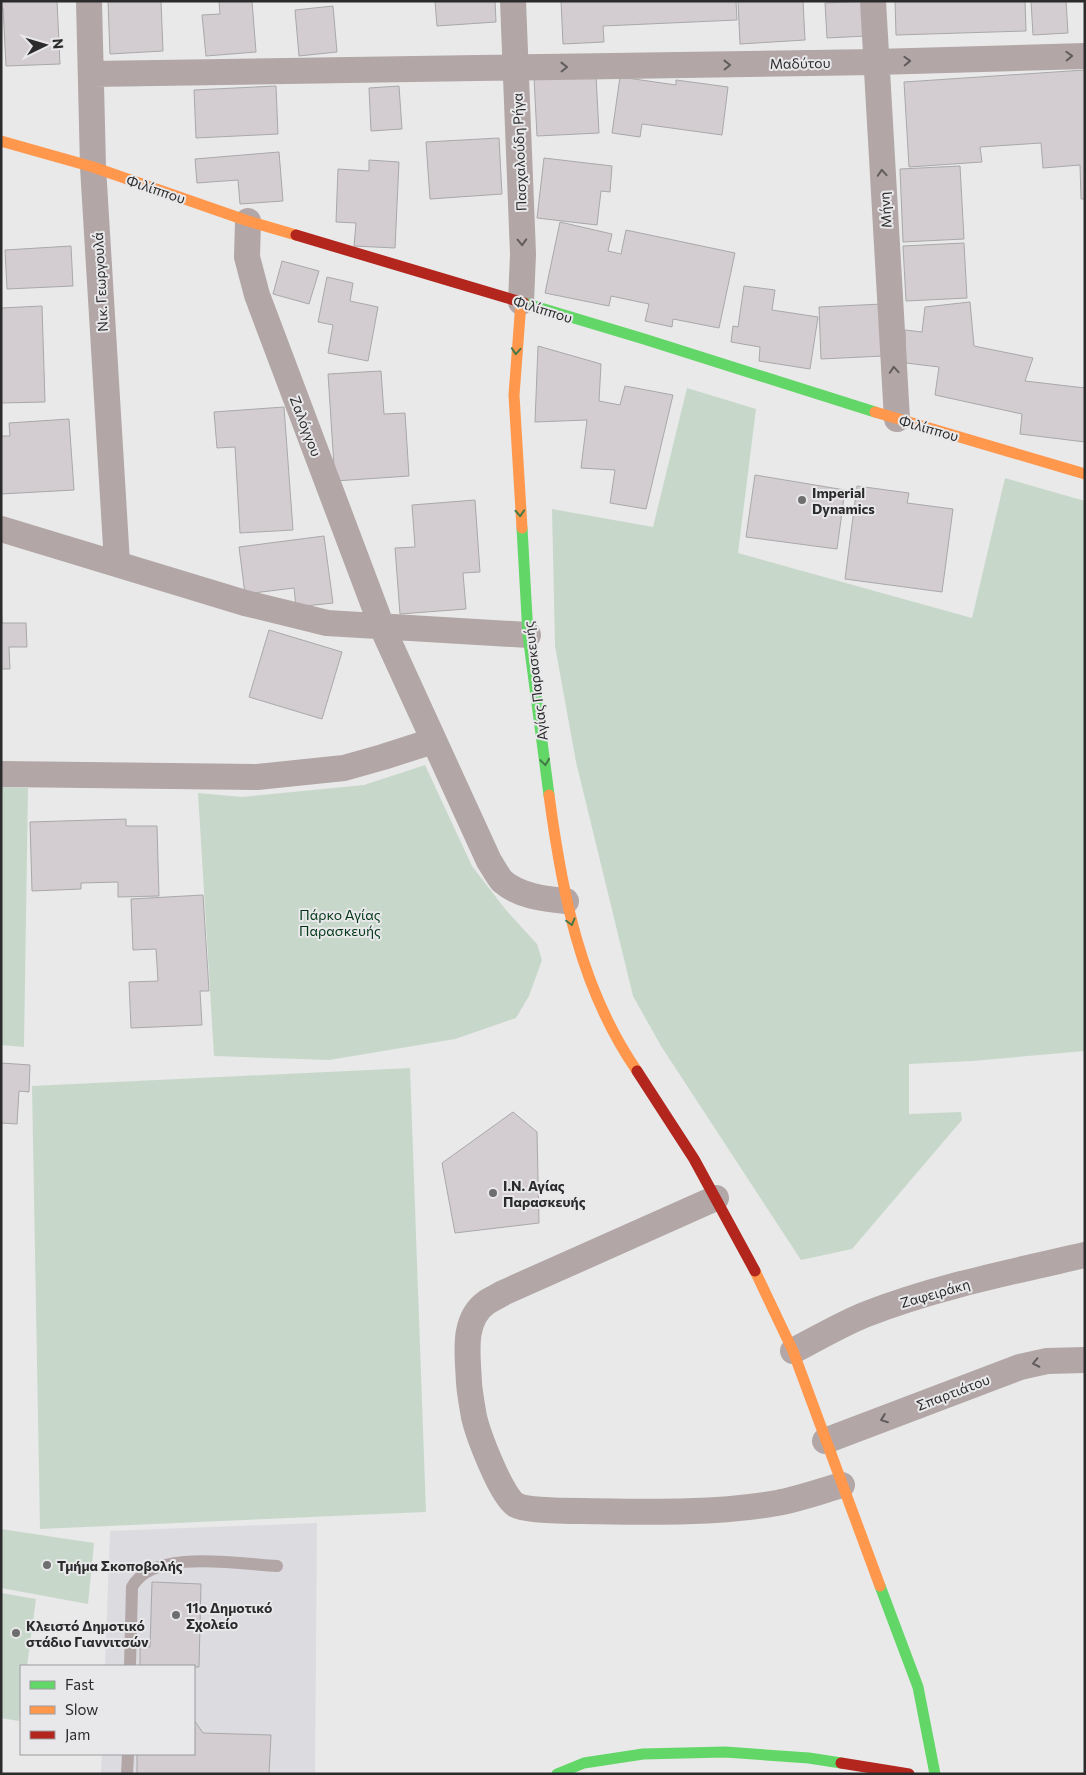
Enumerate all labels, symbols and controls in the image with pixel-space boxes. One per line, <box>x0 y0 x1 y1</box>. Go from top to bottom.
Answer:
north arrow <box>20 20 70 70</box>
text: N <box>50 38 67 50</box>
one-way arrow <box>1066 51 1074 61</box>
street label: Μαδύτου <box>769 54 831 72</box>
one-way arrow <box>904 56 911 66</box>
one-way arrow <box>723 59 731 70</box>
one-way arrow <box>561 62 569 73</box>
street label: Πασχαλούδη Ρήγα <box>508 92 530 212</box>
one-way arrow <box>877 169 888 177</box>
street label: Φιλίππου <box>124 171 188 207</box>
street label: Μήνη <box>875 191 895 229</box>
street label: Νικ. Γεωργουλά <box>89 232 111 332</box>
one-way arrow <box>517 239 528 247</box>
street label: Φιλίππου <box>511 292 575 326</box>
one-way arrow <box>511 347 522 355</box>
one-way arrow <box>889 366 900 374</box>
street label: Ζαλόγγου <box>287 393 325 459</box>
street label: Φιλίππου <box>897 411 961 445</box>
place label: Imperial Dynamics <box>812 484 875 517</box>
marker: Imperial Dynamics <box>796 494 808 506</box>
one-way arrow <box>515 510 525 517</box>
street label: Αγίας Παρασκευής <box>519 620 551 742</box>
one-way arrow <box>539 758 550 766</box>
park label: Πάρκο Αγίας Παρασκευής <box>299 906 381 939</box>
one-way arrow <box>566 917 576 926</box>
place label: Ι.Ν. Αγίας Παρασκευής <box>503 1177 586 1210</box>
marker: Ι.Ν. Αγίας Παρασκευής <box>487 1187 499 1199</box>
street label: Ζαφειράκη <box>898 1275 972 1311</box>
one-way arrow <box>1032 1357 1041 1368</box>
street label: Σπαρτιάτου <box>914 1370 992 1414</box>
one-way arrow <box>880 1413 889 1423</box>
place label: Τμήμα Σκοποβολής <box>57 1557 183 1574</box>
marker: Τμήμα Σκοποβολής <box>41 1559 53 1571</box>
place label: 11ο Δημοτικό Σχολείο <box>186 1599 272 1632</box>
marker: 11ο Δημοτικό Σχολείο <box>170 1609 182 1621</box>
place label: Κλειστό Δημοτικό στάδιο Γιαννιτσών <box>26 1617 149 1650</box>
marker: Κλειστό Δημοτικό στάδιο Γιαννιτσών <box>10 1627 22 1639</box>
legend <box>20 1665 195 1755</box>
text: Fast <box>65 1675 94 1693</box>
text: Slow <box>65 1700 98 1718</box>
text: Jam <box>65 1725 90 1743</box>

